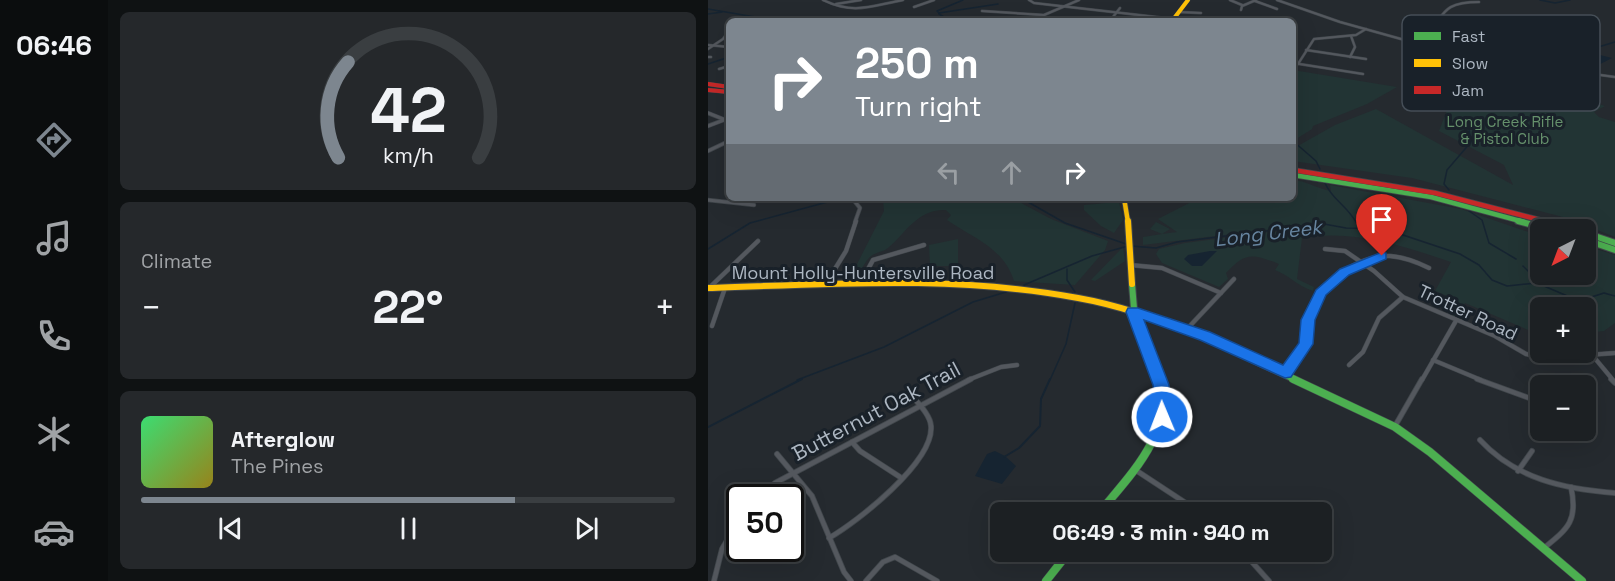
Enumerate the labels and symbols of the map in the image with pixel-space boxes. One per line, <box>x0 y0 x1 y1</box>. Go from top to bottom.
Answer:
legend <box>1402 15 1600 111</box>
text: Fast <box>1452 26 1485 47</box>
text: Slow <box>1452 53 1488 74</box>
text: Jam <box>1452 80 1484 101</box>
park label: Long Creek Rifle & Pistol Club <box>1447 112 1563 148</box>
pin <box>1356 194 1407 256</box>
water label: Long Creek <box>1213 213 1325 252</box>
north arrow <box>1530 219 1596 285</box>
street label: Mount Holly-Huntersville Road <box>732 261 994 284</box>
street label: Trotter Road <box>1415 279 1521 345</box>
street label: Butternut Oak Trail <box>787 355 965 467</box>
position arrow <box>1130 385 1194 449</box>
speed limit sign: 50 <box>726 484 804 562</box>

